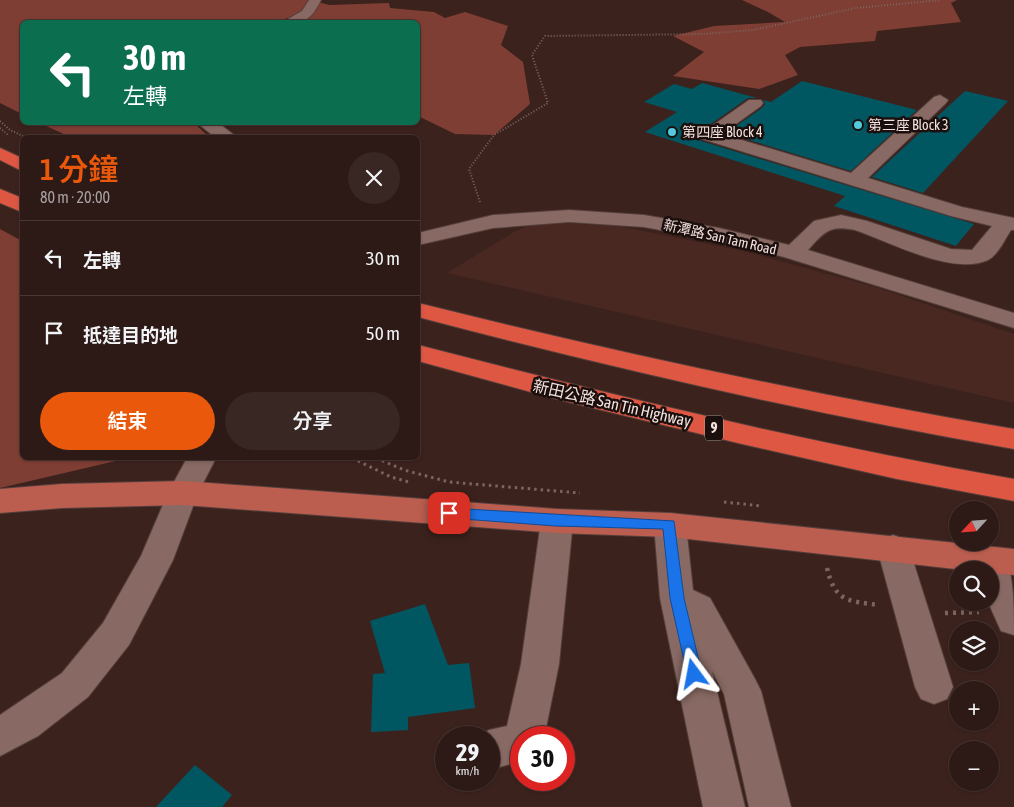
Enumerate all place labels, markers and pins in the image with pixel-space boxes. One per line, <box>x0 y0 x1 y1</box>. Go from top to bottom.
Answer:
place label: 第三座 Block 3 <box>868 117 949 133</box>
marker: 第三座 Block 3 <box>852 119 864 131</box>
place label: 第四座 Block 4 <box>682 124 763 140</box>
marker: 第四座 Block 4 <box>666 126 678 138</box>
pin <box>428 492 470 534</box>

